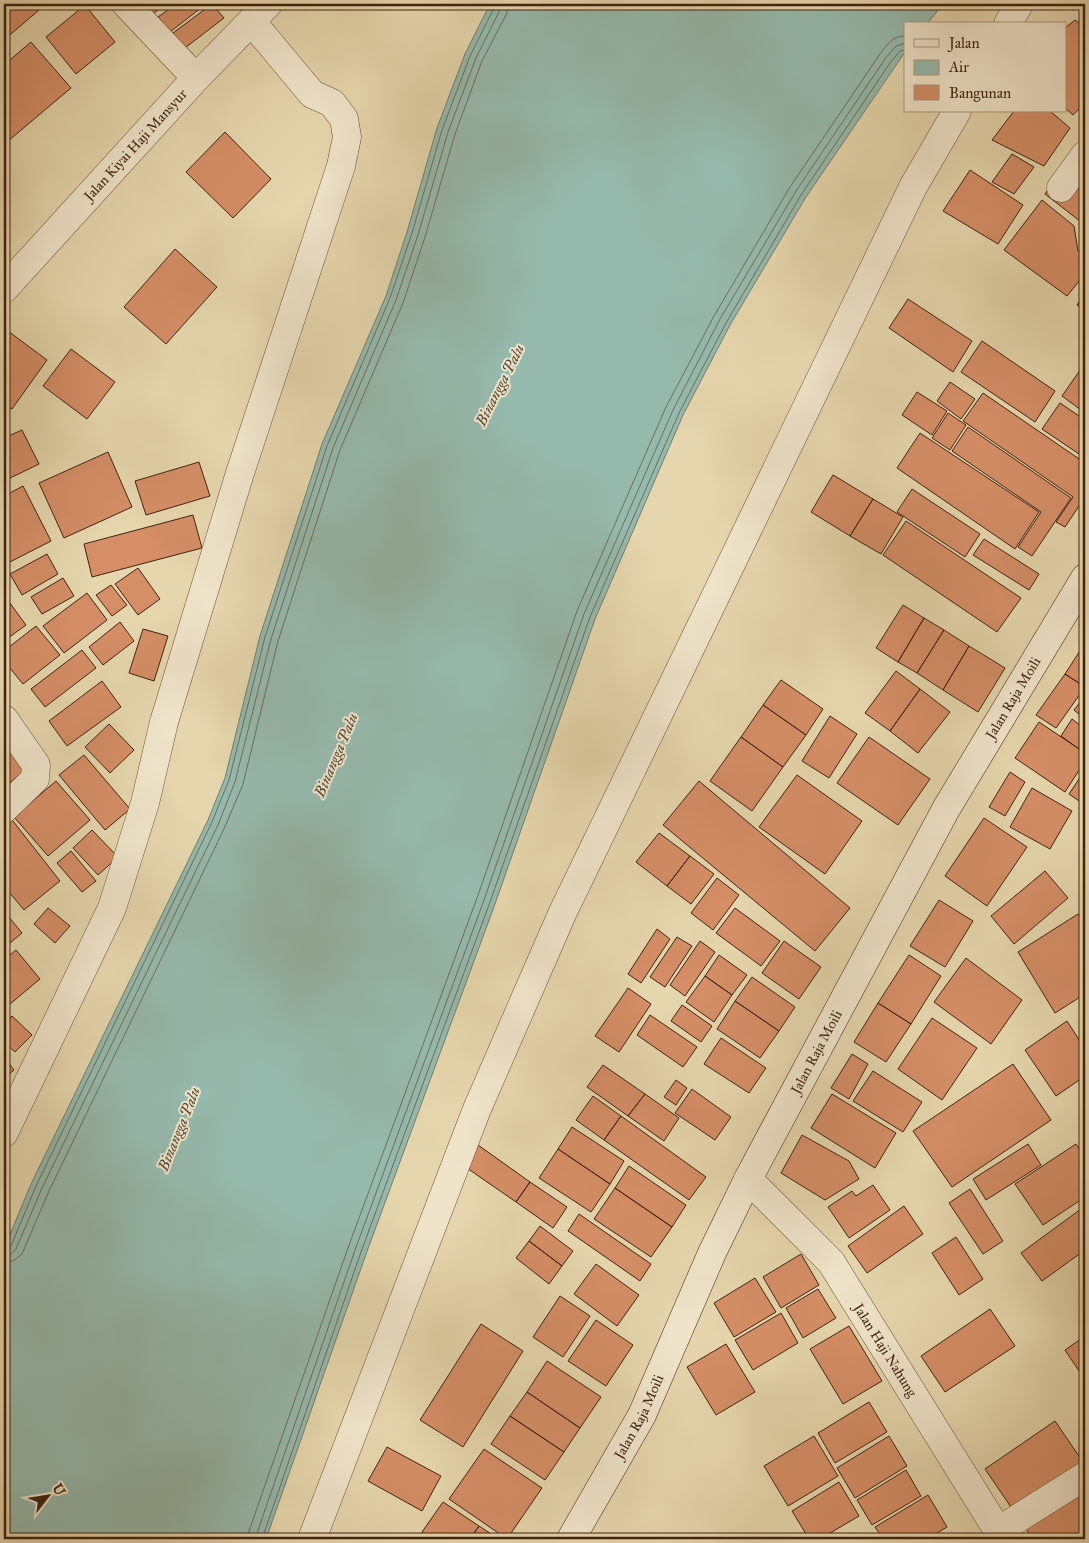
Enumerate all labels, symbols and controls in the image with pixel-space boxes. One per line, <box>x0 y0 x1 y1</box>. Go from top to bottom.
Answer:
legend <box>904 22 1066 112</box>
text: Jalan <box>947 34 980 53</box>
text: Air <box>948 58 969 76</box>
text: Bangunan <box>949 84 1011 102</box>
street label: Jalan Kiyai Haji Mansyur <box>79 85 191 207</box>
water label: Binangga Palu <box>471 341 528 430</box>
street label: Jalan Raja Moili <box>981 654 1045 744</box>
water label: Binangga Palu <box>310 710 362 800</box>
street label: Jalan Raja Moili <box>786 1007 846 1099</box>
water label: Binangga Palu <box>154 1084 204 1175</box>
street label: Jalan Haji Nahung <box>848 1299 921 1400</box>
street label: Jalan Raja Moili <box>610 1372 668 1464</box>
north arrow <box>22 1470 72 1520</box>
text: U <box>49 1480 69 1499</box>

